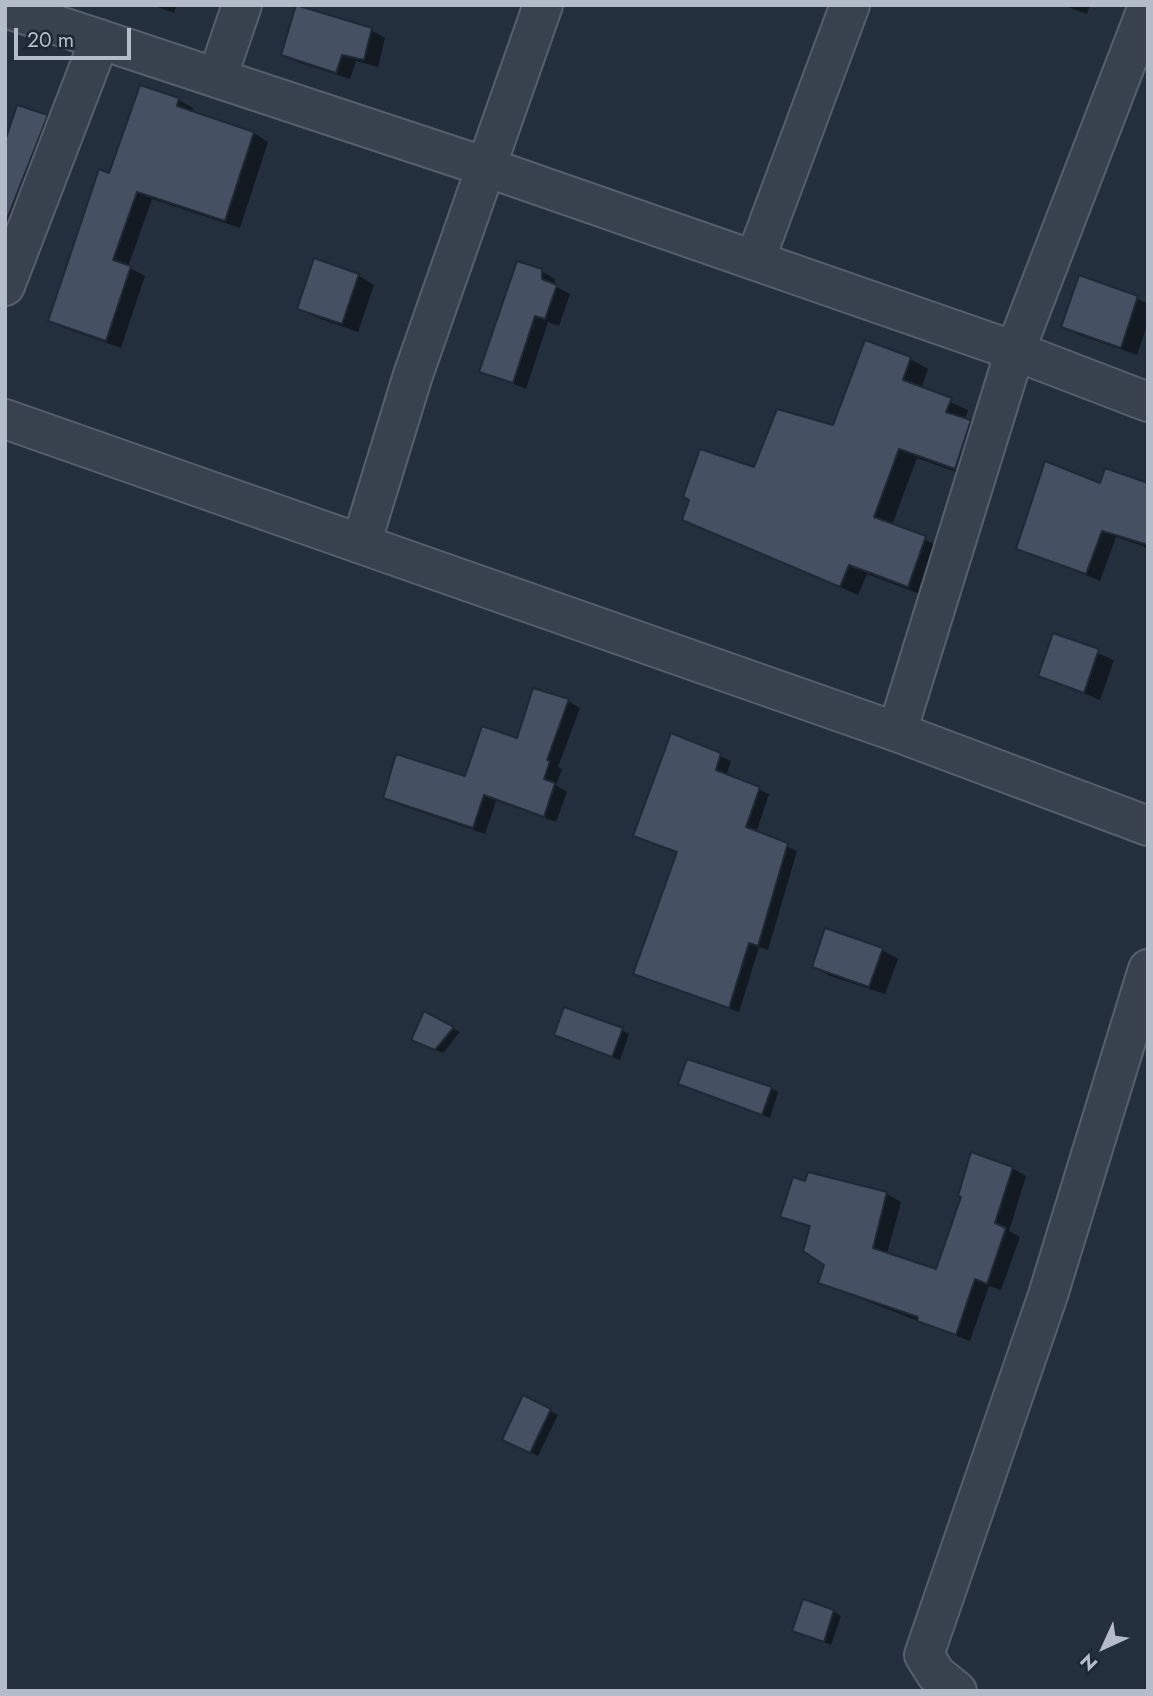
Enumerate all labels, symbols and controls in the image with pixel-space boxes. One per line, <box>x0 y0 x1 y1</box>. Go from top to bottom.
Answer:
scale bar <box>18 14 135 58</box>
text: 20 m <box>27 25 74 55</box>
north arrow <box>1069 1612 1139 1682</box>
text: N <box>1074 1647 1104 1677</box>

